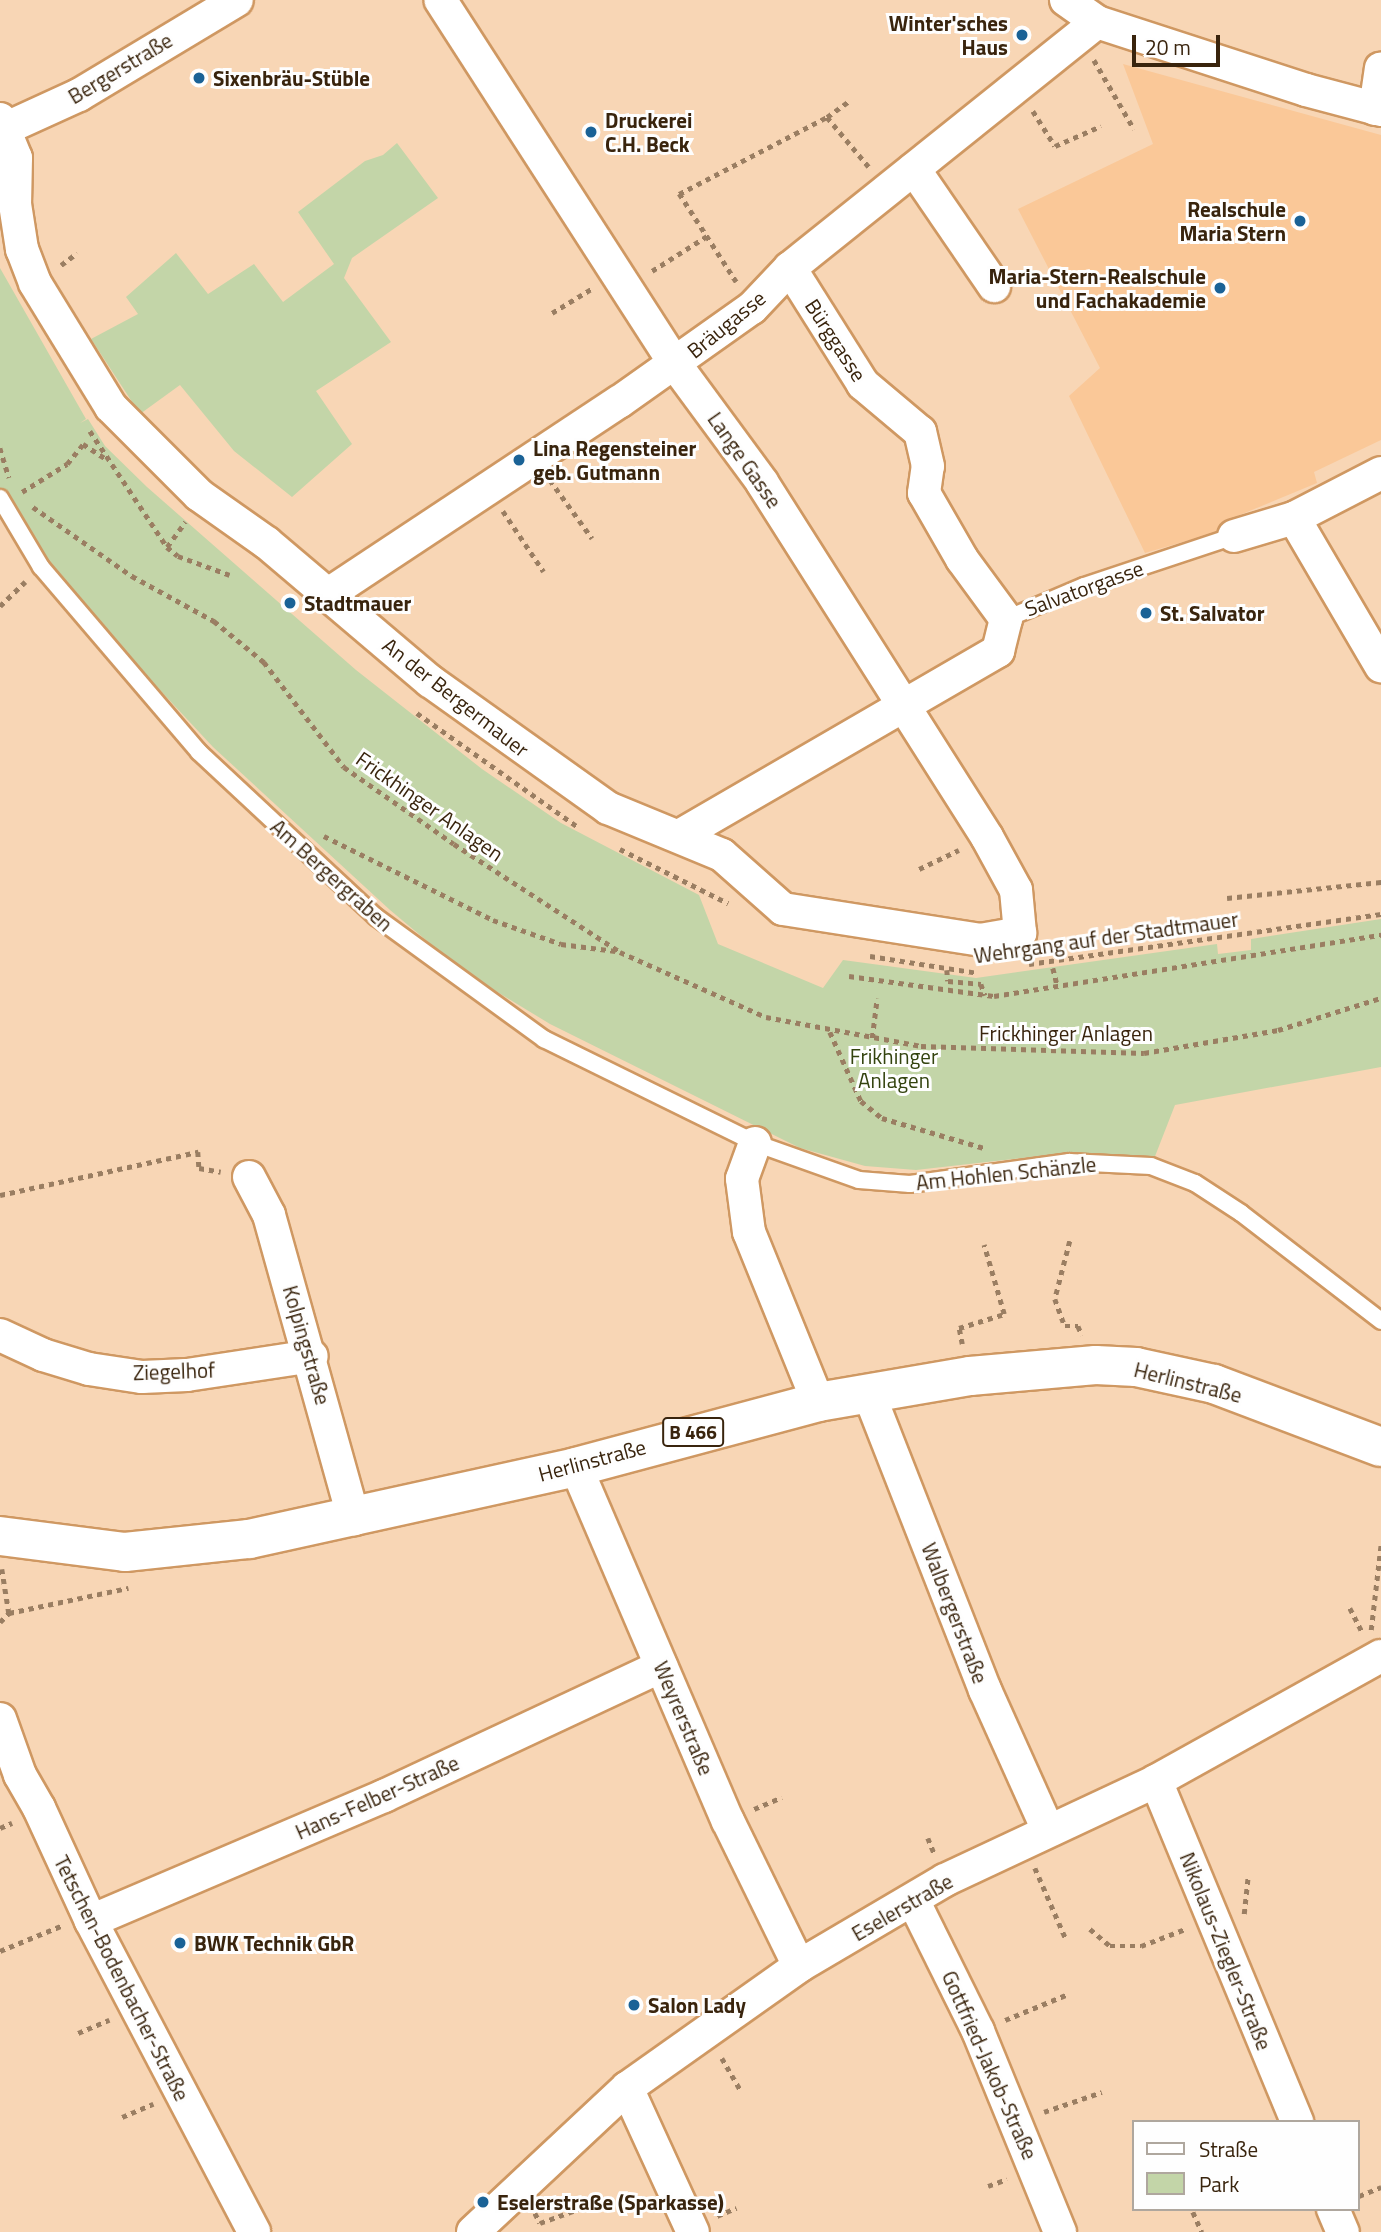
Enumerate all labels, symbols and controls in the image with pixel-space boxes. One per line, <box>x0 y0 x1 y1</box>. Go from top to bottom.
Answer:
place label: Winter'sches Haus <box>889 10 1008 60</box>
scale bar <box>1136 21 1224 65</box>
street label: Bergerstraße <box>63 27 177 109</box>
marker: Winter'sches Haus <box>1014 27 1030 43</box>
text: 20 m <box>1145 31 1191 63</box>
place label: Sixenbräu-Stüble <box>213 65 370 91</box>
marker: Sixenbräu-Stüble <box>191 70 207 86</box>
place label: Druckerei C.H. Beck <box>605 107 692 157</box>
marker: Druckerei C.H. Beck <box>583 124 599 140</box>
place label: Realschule Maria Stern <box>1180 196 1286 246</box>
marker: Realschule Maria Stern <box>1292 213 1308 229</box>
place label: Maria-Stern-Realschule und Fachakademie <box>989 263 1206 313</box>
marker: Maria-Stern-Realschule und Fachakademie <box>1212 280 1228 296</box>
street label: Bräugasse <box>682 285 770 363</box>
street label: Bürggasse <box>800 294 872 386</box>
street label: Lange Gasse <box>703 407 787 513</box>
place label: Lina Regensteiner geb. Gutmann <box>533 435 696 485</box>
marker: Lina Regensteiner geb. Gutmann <box>511 452 527 468</box>
street label: Salvatorgasse <box>1021 555 1147 621</box>
place label: Stadtmauer <box>304 590 411 616</box>
marker: Stadtmauer <box>282 595 298 611</box>
place label: St. Salvator <box>1160 600 1264 626</box>
marker: St. Salvator <box>1138 605 1154 621</box>
street label: An der Bergermauer <box>378 632 534 762</box>
street label: Frickhinger Anlagen <box>352 746 508 866</box>
street label: Am Bergergraben <box>266 814 398 936</box>
street label: Wehrgang auf der Stadtmauer <box>972 906 1240 968</box>
street label: Frickhinger Anlagen <box>979 1020 1153 1046</box>
park label: Frikhinger Anlagen <box>850 1043 938 1093</box>
street label: Am Hohlen Schänzle <box>915 1151 1097 1195</box>
street label: Kolpingstraße <box>278 1282 336 1408</box>
street label: Herlinstraße <box>1131 1356 1245 1408</box>
street label: Ziegelhof <box>133 1357 215 1385</box>
road number: B 466 <box>662 1416 724 1448</box>
street label: Herlinstraße <box>535 1434 649 1486</box>
street label: Walbergerstraße <box>917 1539 993 1687</box>
street label: Weyrerstraße <box>649 1657 719 1779</box>
street label: Hans-Felber-Straße <box>291 1750 463 1844</box>
street label: Nikolaus-Ziegler-Straße <box>1175 1848 1277 2054</box>
street label: Tetschen-Bodenbacher-Straße <box>49 1851 195 2105</box>
street label: Eselerstraße <box>847 1868 957 1946</box>
place label: BWK Technik GbR <box>194 1930 354 1956</box>
marker: BWK Technik GbR <box>172 1935 188 1951</box>
street label: Gottfried-Jakob-Straße <box>937 1967 1043 2163</box>
place label: Salon Lady <box>648 1992 746 2018</box>
marker: Salon Lady <box>626 1997 642 2013</box>
legend <box>1132 2120 1360 2211</box>
text: Straße <box>1199 2133 1258 2165</box>
text: Park <box>1199 2168 1239 2200</box>
place label: Eselerstraße (Sparkasse) <box>497 2189 724 2215</box>
marker: Eselerstraße (Sparkasse) <box>475 2194 491 2210</box>

